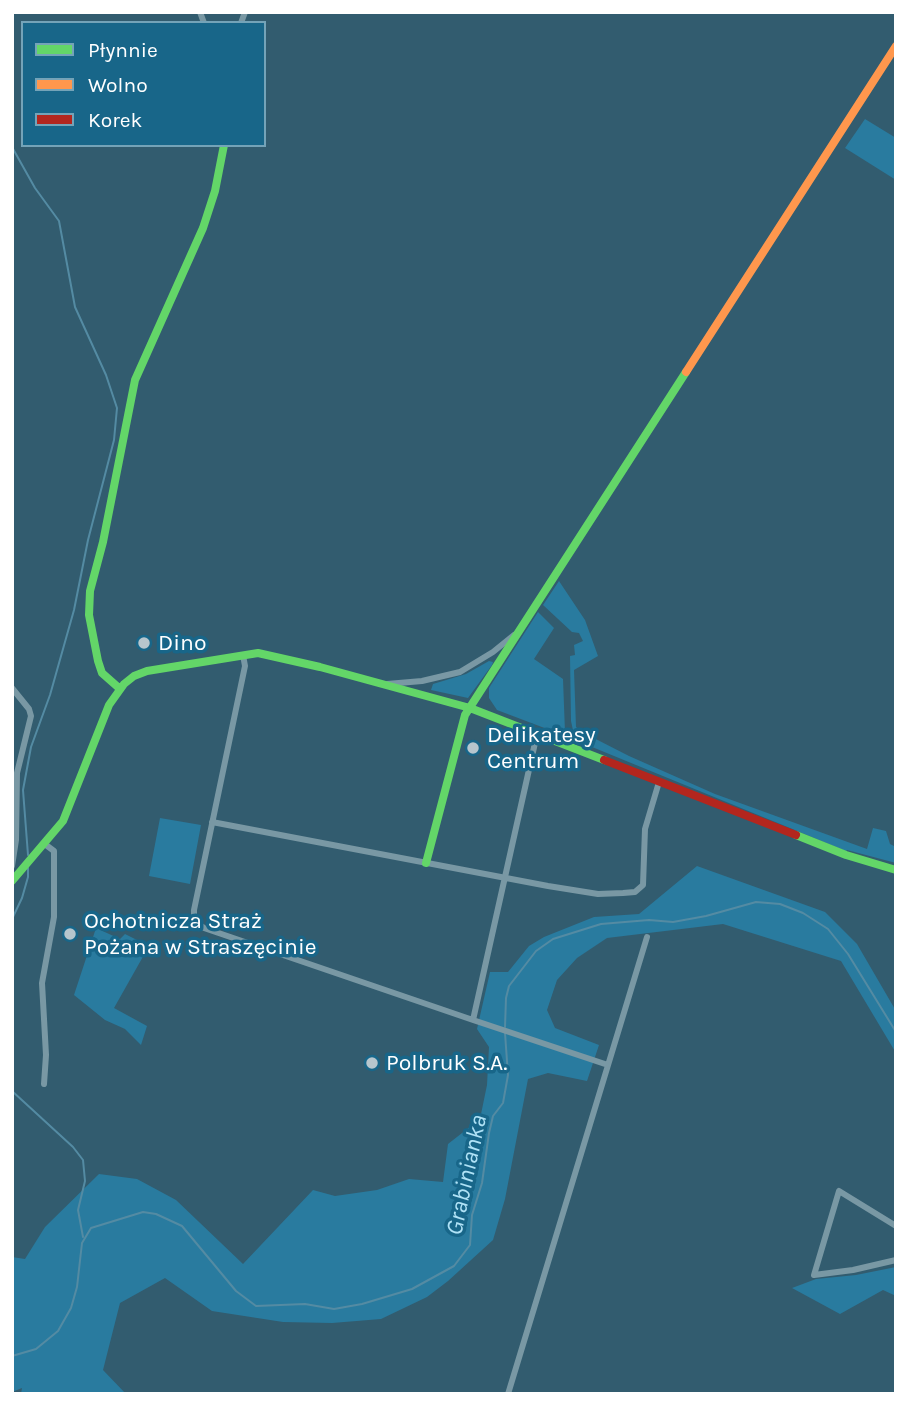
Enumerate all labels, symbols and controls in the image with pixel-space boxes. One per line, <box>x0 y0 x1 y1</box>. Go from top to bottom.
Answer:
legend <box>21 21 266 147</box>
text: Płynnie <box>88 38 158 62</box>
text: Wolno <box>88 73 148 97</box>
text: Korek <box>88 108 142 132</box>
place label: Dino <box>158 629 206 657</box>
marker: Dino <box>136 635 152 651</box>
place label: Delikatesy Centrum <box>487 721 596 775</box>
marker: Delikatesy Centrum <box>465 740 481 756</box>
place label: Ochotnicza Straż Pożana w Straszęcinie <box>84 907 317 961</box>
marker: Ochotnicza Straż Pożana w Straszęcinie <box>62 926 78 942</box>
place label: Polbruk S.A. <box>386 1049 507 1077</box>
marker: Polbruk S.A. <box>364 1055 380 1071</box>
water label: Grabinianka <box>440 1112 494 1238</box>

